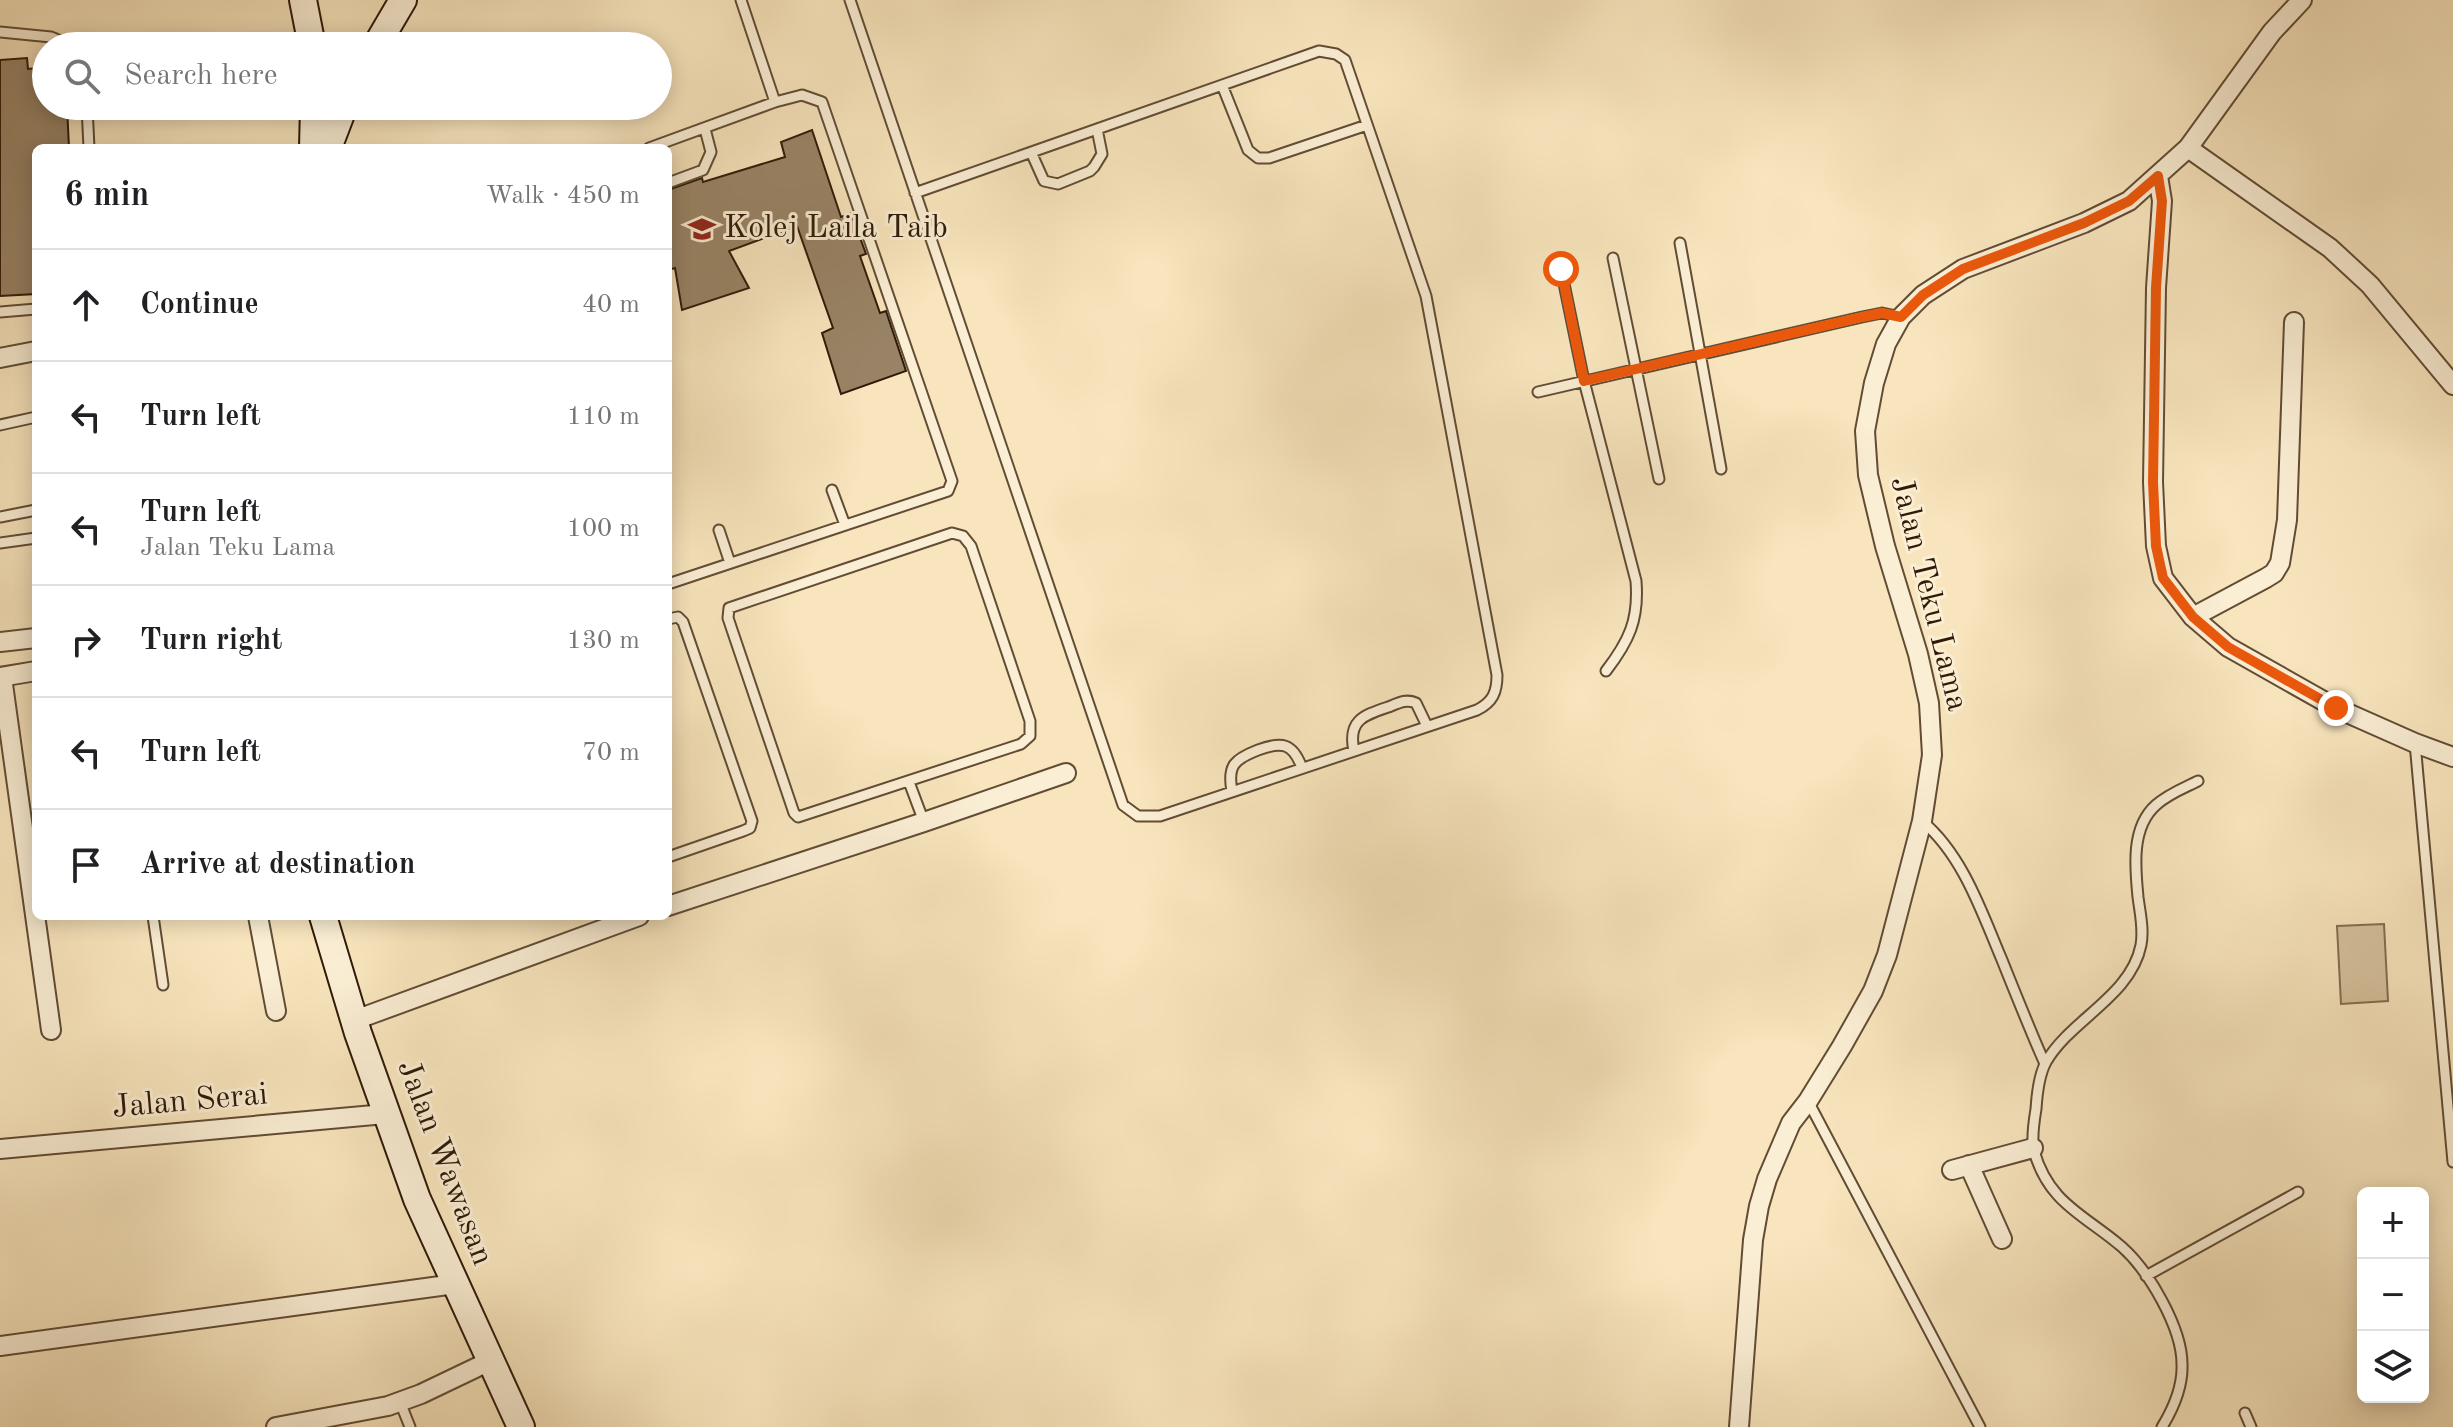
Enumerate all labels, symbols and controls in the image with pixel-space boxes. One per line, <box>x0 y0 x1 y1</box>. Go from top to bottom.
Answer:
search box <box>32 32 672 120</box>
icon: search <box>60 54 104 98</box>
text: Search here <box>124 61 278 91</box>
text: 6 min <box>64 179 149 213</box>
text: Walk · 450 m <box>486 183 640 209</box>
place label: Kolej Laila Taib <box>724 213 948 245</box>
school or university icon: Kolej Laila Taib <box>687 214 717 244</box>
route start <box>1543 251 1579 287</box>
icon: ahead <box>64 283 108 327</box>
text: Continue <box>140 290 259 320</box>
text: 40 m <box>582 292 640 318</box>
icon: left <box>64 395 108 439</box>
text: Turn left <box>140 402 261 432</box>
text: 110 m <box>567 404 640 430</box>
street label: Jalan Teku Lama <box>1883 474 1973 715</box>
text: Turn left <box>140 498 261 528</box>
icon: left <box>64 507 108 551</box>
text: 100 m <box>567 516 640 542</box>
text: Jalan Teku Lama <box>140 535 335 561</box>
icon: right <box>64 619 108 663</box>
text: Turn right <box>140 626 282 656</box>
text: 130 m <box>567 628 640 654</box>
route end <box>2318 690 2354 726</box>
icon: left <box>64 731 108 775</box>
text: Turn left <box>140 738 261 768</box>
text: 70 m <box>582 740 640 766</box>
icon: arrive <box>64 843 108 887</box>
text: Arrive at destination <box>140 850 415 880</box>
street label: Jalan Wawasan <box>390 1056 498 1270</box>
street label: Jalan Serai <box>111 1079 269 1125</box>
map controls <box>2357 1187 2429 1403</box>
button: + <box>2357 1187 2429 1259</box>
button: − <box>2357 1259 2429 1331</box>
button: layers <box>2357 1331 2429 1403</box>

